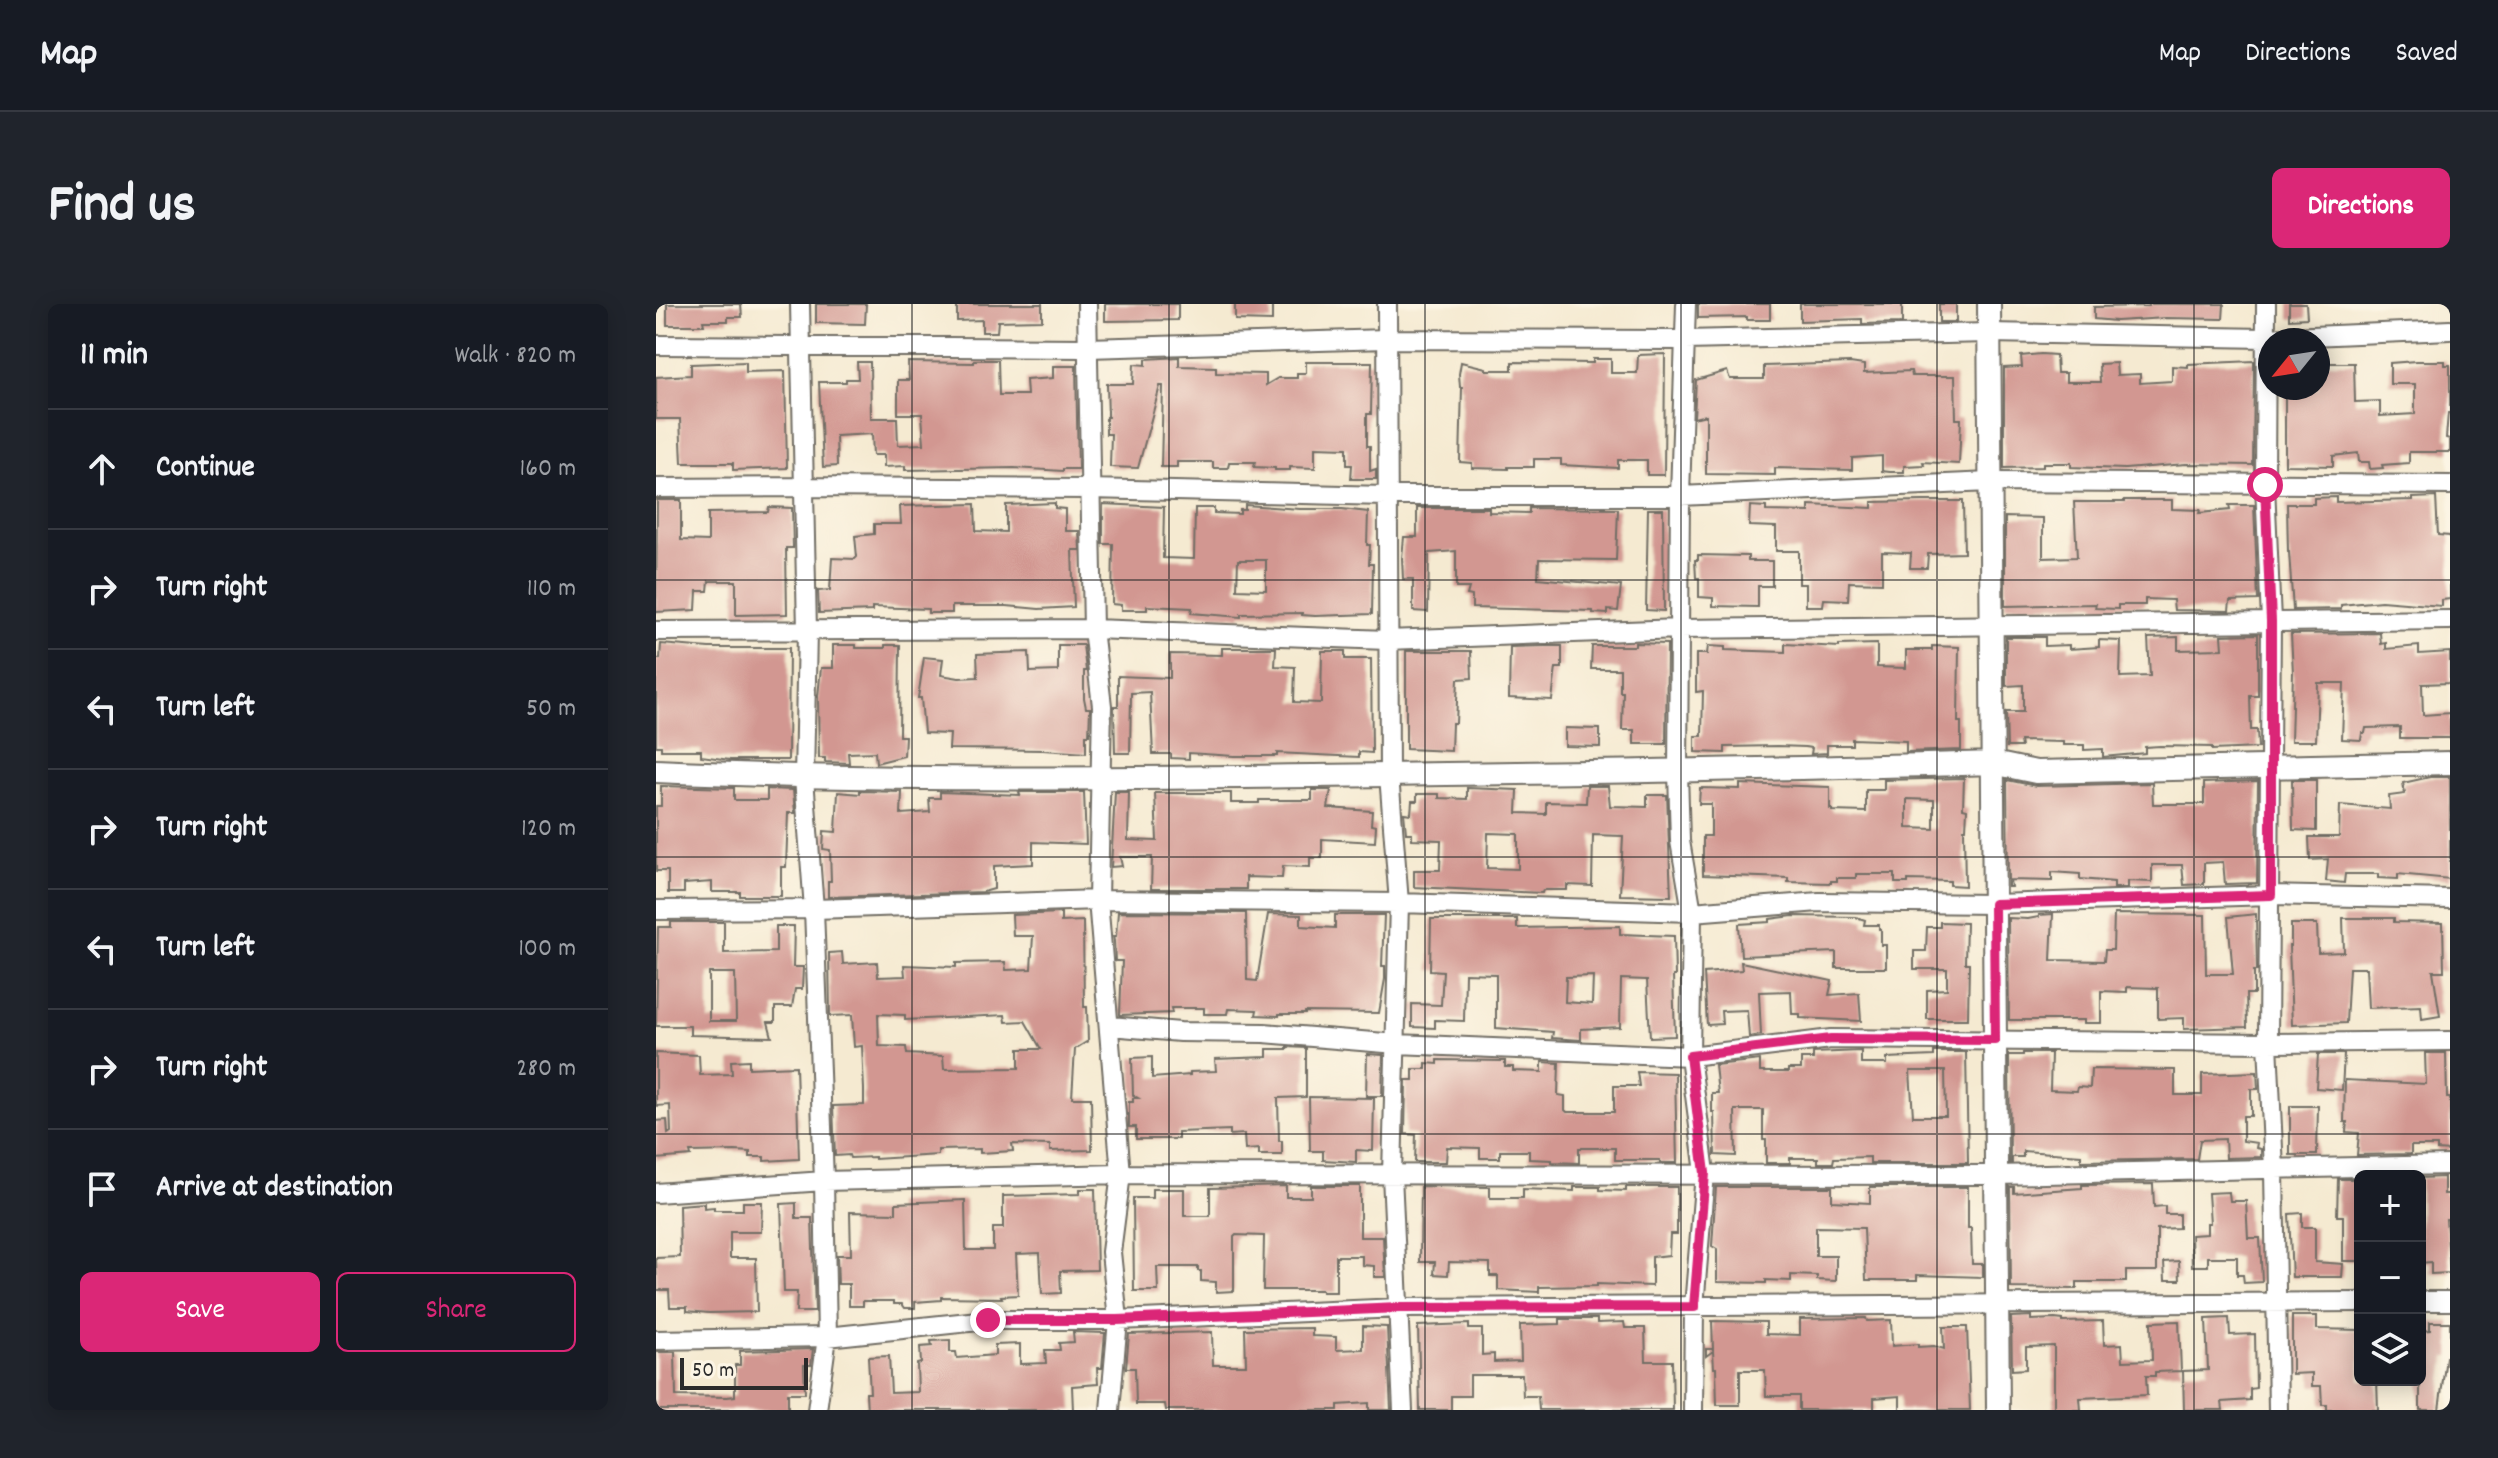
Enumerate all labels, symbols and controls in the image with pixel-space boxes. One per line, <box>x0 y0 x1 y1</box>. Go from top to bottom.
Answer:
text: Map <box>40 28 98 83</box>
text: Map <box>2159 35 2201 75</box>
text: Directions <box>2245 35 2351 75</box>
text: Saved <box>2395 35 2458 75</box>
text: Find us <box>48 168 196 248</box>
button: Directions <box>2272 168 2450 248</box>
north arrow <box>2258 328 2330 400</box>
text: 11 min <box>80 332 148 381</box>
text: Walk · 820 m <box>454 338 576 375</box>
icon: ahead <box>80 447 124 491</box>
text: Continue <box>156 448 255 491</box>
text: 160 m <box>520 451 576 488</box>
route start <box>2247 467 2283 503</box>
icon: right <box>80 567 124 611</box>
text: Turn right <box>156 568 267 611</box>
text: 110 m <box>527 571 576 608</box>
icon: left <box>80 687 124 731</box>
text: Turn left <box>156 688 255 731</box>
text: 50 m <box>526 691 576 728</box>
icon: right <box>80 807 124 851</box>
text: Turn right <box>156 808 267 851</box>
text: 120 m <box>521 811 576 848</box>
icon: left <box>80 927 124 971</box>
text: Turn left <box>156 928 255 971</box>
text: 100 m <box>518 931 576 968</box>
icon: right <box>80 1047 124 1091</box>
text: Turn right <box>156 1048 267 1091</box>
text: 280 m <box>516 1051 576 1088</box>
icon: arrive <box>80 1167 124 1211</box>
text: Arrive at destination <box>156 1168 393 1211</box>
map controls <box>2354 1170 2426 1386</box>
button: + <box>2354 1170 2426 1242</box>
button: − <box>2354 1242 2426 1314</box>
button: Save <box>80 1272 320 1352</box>
button: Share <box>336 1272 576 1352</box>
route end <box>970 1302 1006 1338</box>
button: layers <box>2354 1314 2426 1386</box>
scale bar <box>680 1354 808 1390</box>
text: 50 m <box>692 1356 734 1387</box>

